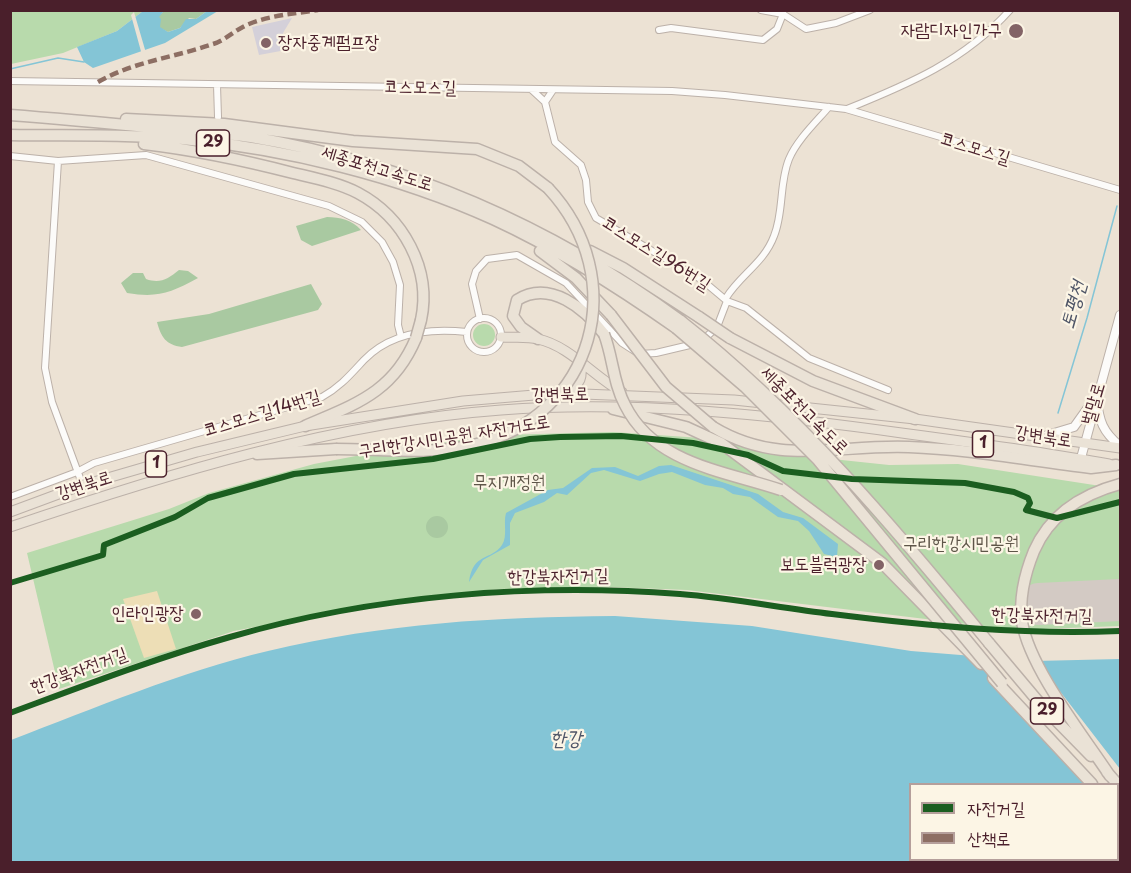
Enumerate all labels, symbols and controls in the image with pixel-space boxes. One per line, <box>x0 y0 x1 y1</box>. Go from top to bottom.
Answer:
place label: 자람디자인가구 <box>901 20 1002 42</box>
marker: 자람디자인가구 <box>1007 22 1025 40</box>
place label: 장자중계펌프장 <box>278 32 379 54</box>
marker: 장자중계펌프장 <box>259 36 273 50</box>
street label: 코스모스길 <box>384 77 456 99</box>
street label: 코스모스길 <box>937 128 1013 170</box>
road number: 29 <box>196 130 230 156</box>
street label: 세종포천고속도로 <box>318 142 436 196</box>
street label: 코스모스길96번길 <box>598 212 714 296</box>
water label: 토평천 <box>1056 278 1092 332</box>
street label: 세종포천고속도로 <box>755 362 853 460</box>
street label: 벌말로 <box>1078 380 1110 428</box>
street label: 강변북로 <box>531 384 589 406</box>
street label: 코스모스길14번길 <box>201 386 323 442</box>
street label: 구리한강시민공원 자전거도로 <box>356 411 552 463</box>
street label: 강변북로 <box>1013 422 1073 452</box>
road number: 1 <box>972 431 994 457</box>
road number: 1 <box>146 451 166 477</box>
street label: 강변북로 <box>53 467 115 505</box>
park label: 무지개정원 <box>473 472 545 494</box>
park label: 구리한강시민공원 <box>903 533 1019 555</box>
place label: 보도블럭광장 <box>780 554 867 576</box>
marker: 보도블럭광장 <box>872 558 886 572</box>
street label: 한강북자전거길 <box>507 565 609 589</box>
place label: 인라인광장 <box>112 603 184 625</box>
street label: 한강북자전거길 <box>991 604 1093 628</box>
marker: 인라인광장 <box>189 607 203 621</box>
street label: 한강북자전거길 <box>28 644 130 698</box>
road number: 29 <box>1030 698 1064 724</box>
water label: 한강 <box>550 727 582 751</box>
legend <box>909 783 1119 861</box>
text: 자전거길 <box>967 794 1025 821</box>
text: 산책로 <box>967 824 1010 851</box>

